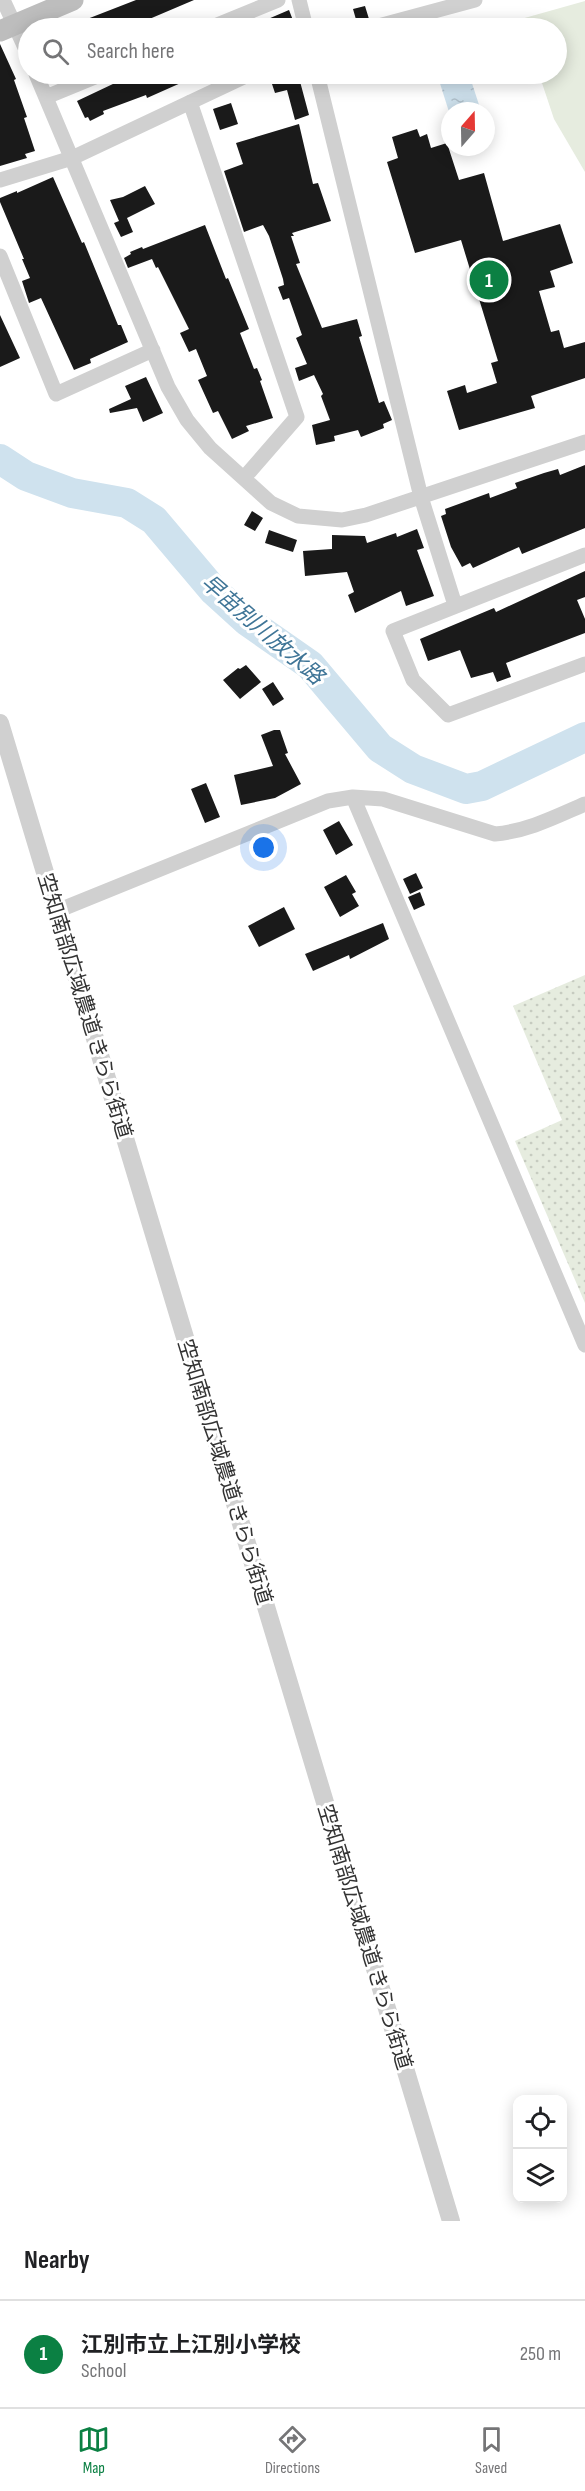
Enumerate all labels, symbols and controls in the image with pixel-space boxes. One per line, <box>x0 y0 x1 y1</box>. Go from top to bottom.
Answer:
search box <box>18 18 567 84</box>
icon: search <box>39 35 72 68</box>
text: Search here <box>87 38 174 65</box>
north arrow <box>441 102 495 156</box>
pin: 1 <box>470 258 508 302</box>
water label: 早苗別川放水路 <box>195 569 330 692</box>
your location <box>249 833 278 862</box>
street label: 空知南部広域農道 きらら街道 <box>32 870 137 1142</box>
street label: 空知南部広域農道 きらら街道 <box>172 1336 277 1608</box>
street label: 空知南部広域農道 きらら街道 <box>312 1801 417 2073</box>
map controls <box>513 2095 567 2203</box>
button: locate <box>513 2095 567 2149</box>
button: layers <box>513 2149 567 2203</box>
text: Nearby <box>24 2245 90 2276</box>
text: 江別市立上江別小学校 <box>81 2332 301 2359</box>
text: 1 <box>40 2342 47 2366</box>
text: 250 m <box>520 2342 561 2366</box>
text: School <box>81 2359 126 2383</box>
tab: Map <box>77 2423 110 2478</box>
tab: Directions <box>265 2423 320 2478</box>
tab: Saved <box>475 2423 508 2478</box>

